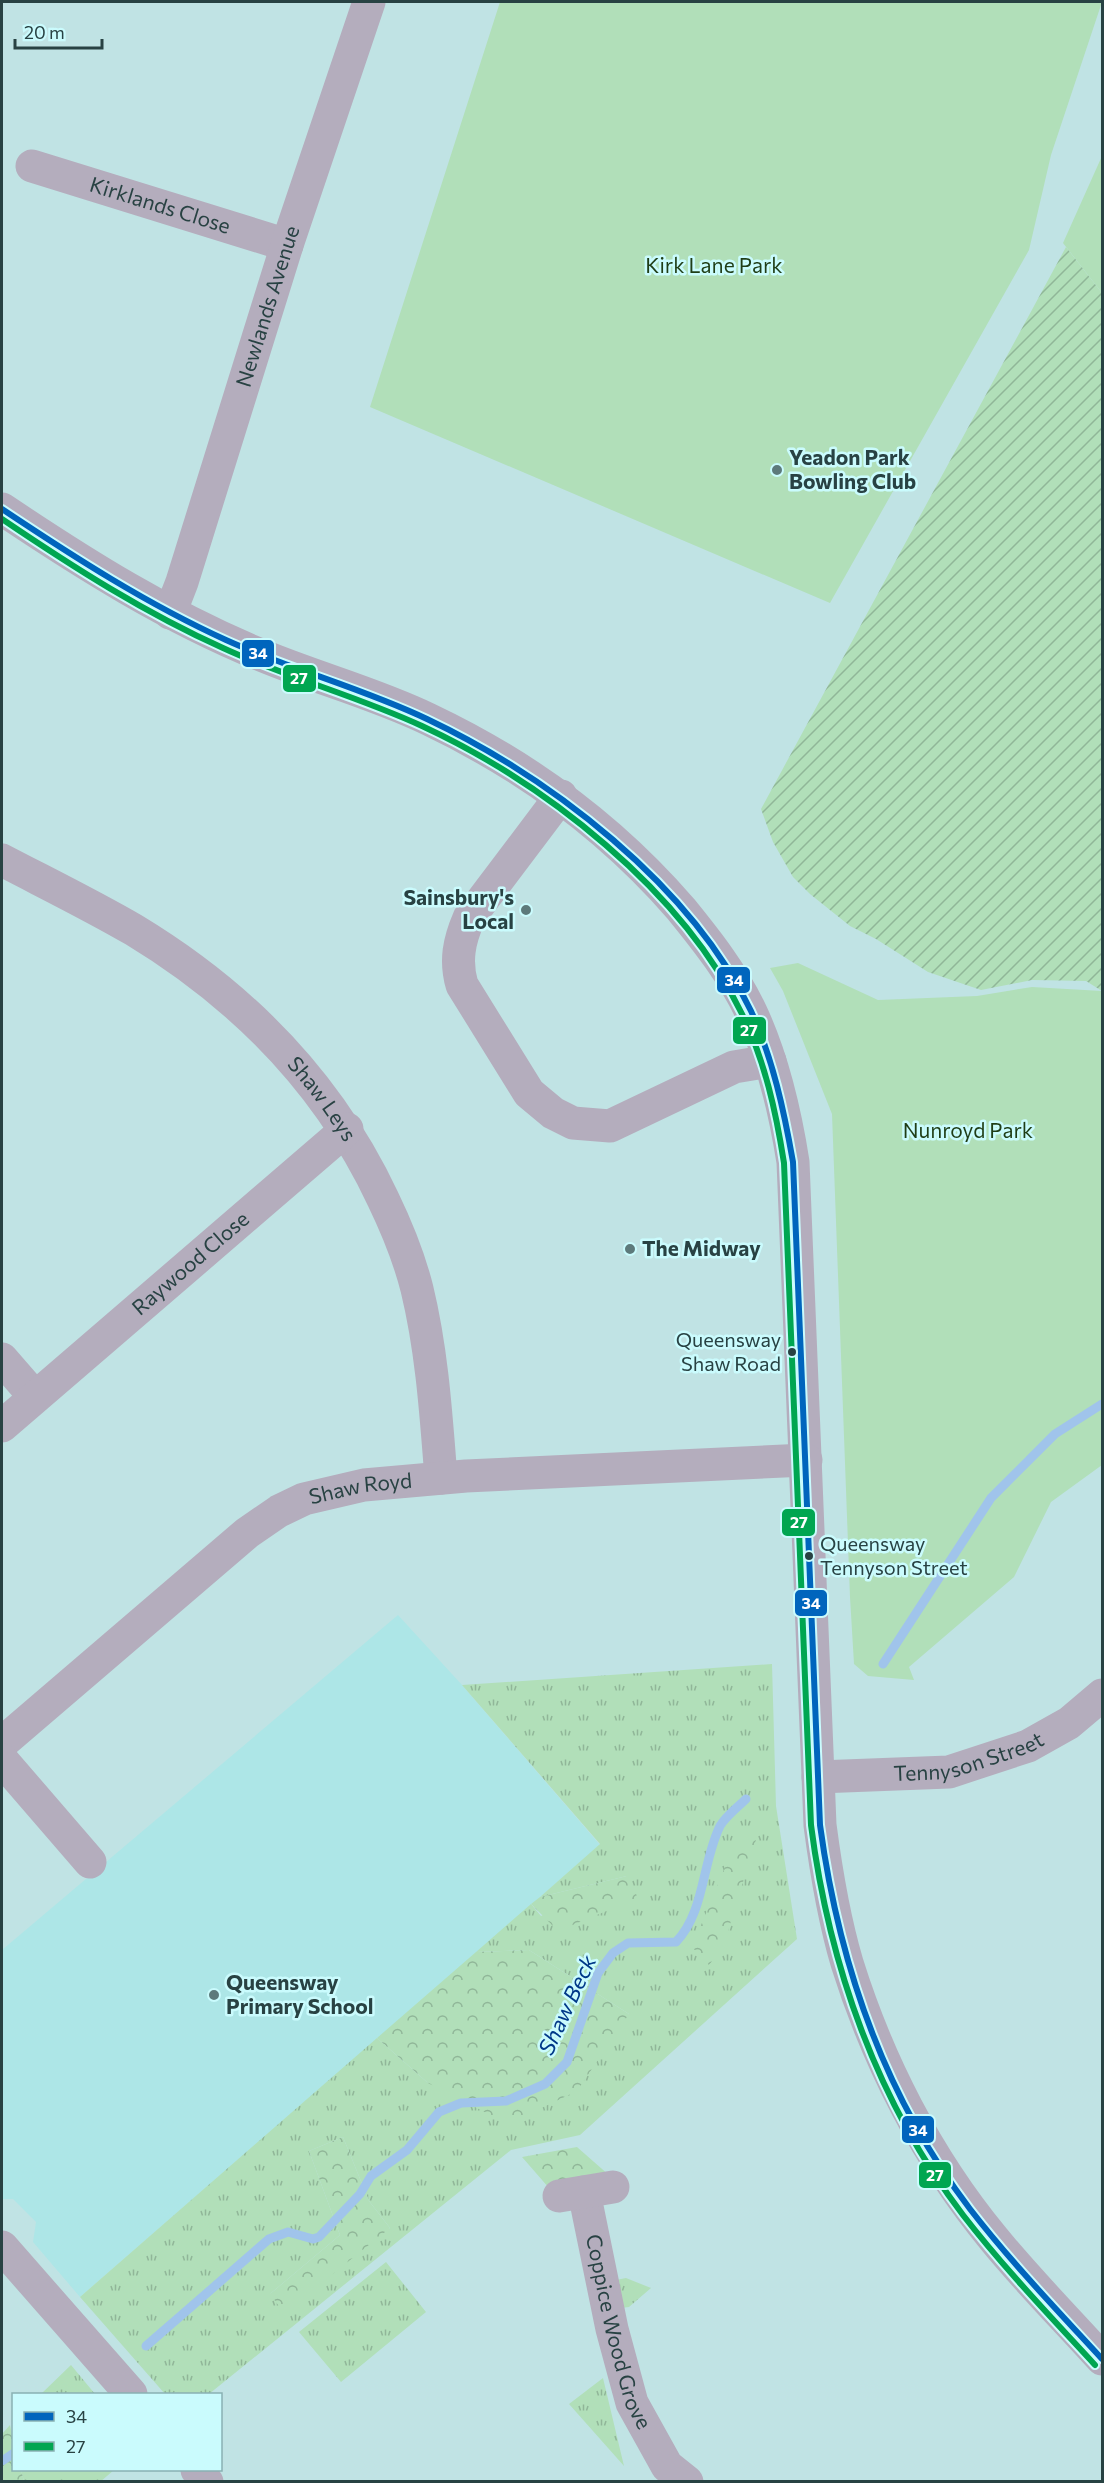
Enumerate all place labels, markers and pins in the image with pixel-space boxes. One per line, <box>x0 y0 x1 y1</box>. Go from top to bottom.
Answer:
place label: Yeadon Park Bowling Club <box>789 444 916 493</box>
marker: Yeadon Park Bowling Club <box>770 463 784 477</box>
place label: Sainsbury's Local <box>403 884 514 933</box>
marker: Sainsbury's Local <box>519 903 533 917</box>
place label: The Midway <box>642 1235 761 1260</box>
marker: The Midway <box>623 1242 637 1256</box>
place label: Queensway Shaw Road <box>676 1327 781 1375</box>
marker: Queensway Shaw Road <box>786 1346 798 1358</box>
place label: Queensway Tennyson Street <box>820 1531 968 1579</box>
marker: Queensway Tennyson Street <box>803 1550 815 1562</box>
place label: Queensway Primary School <box>226 1969 373 2018</box>
marker: Queensway Primary School <box>207 1988 221 2002</box>

